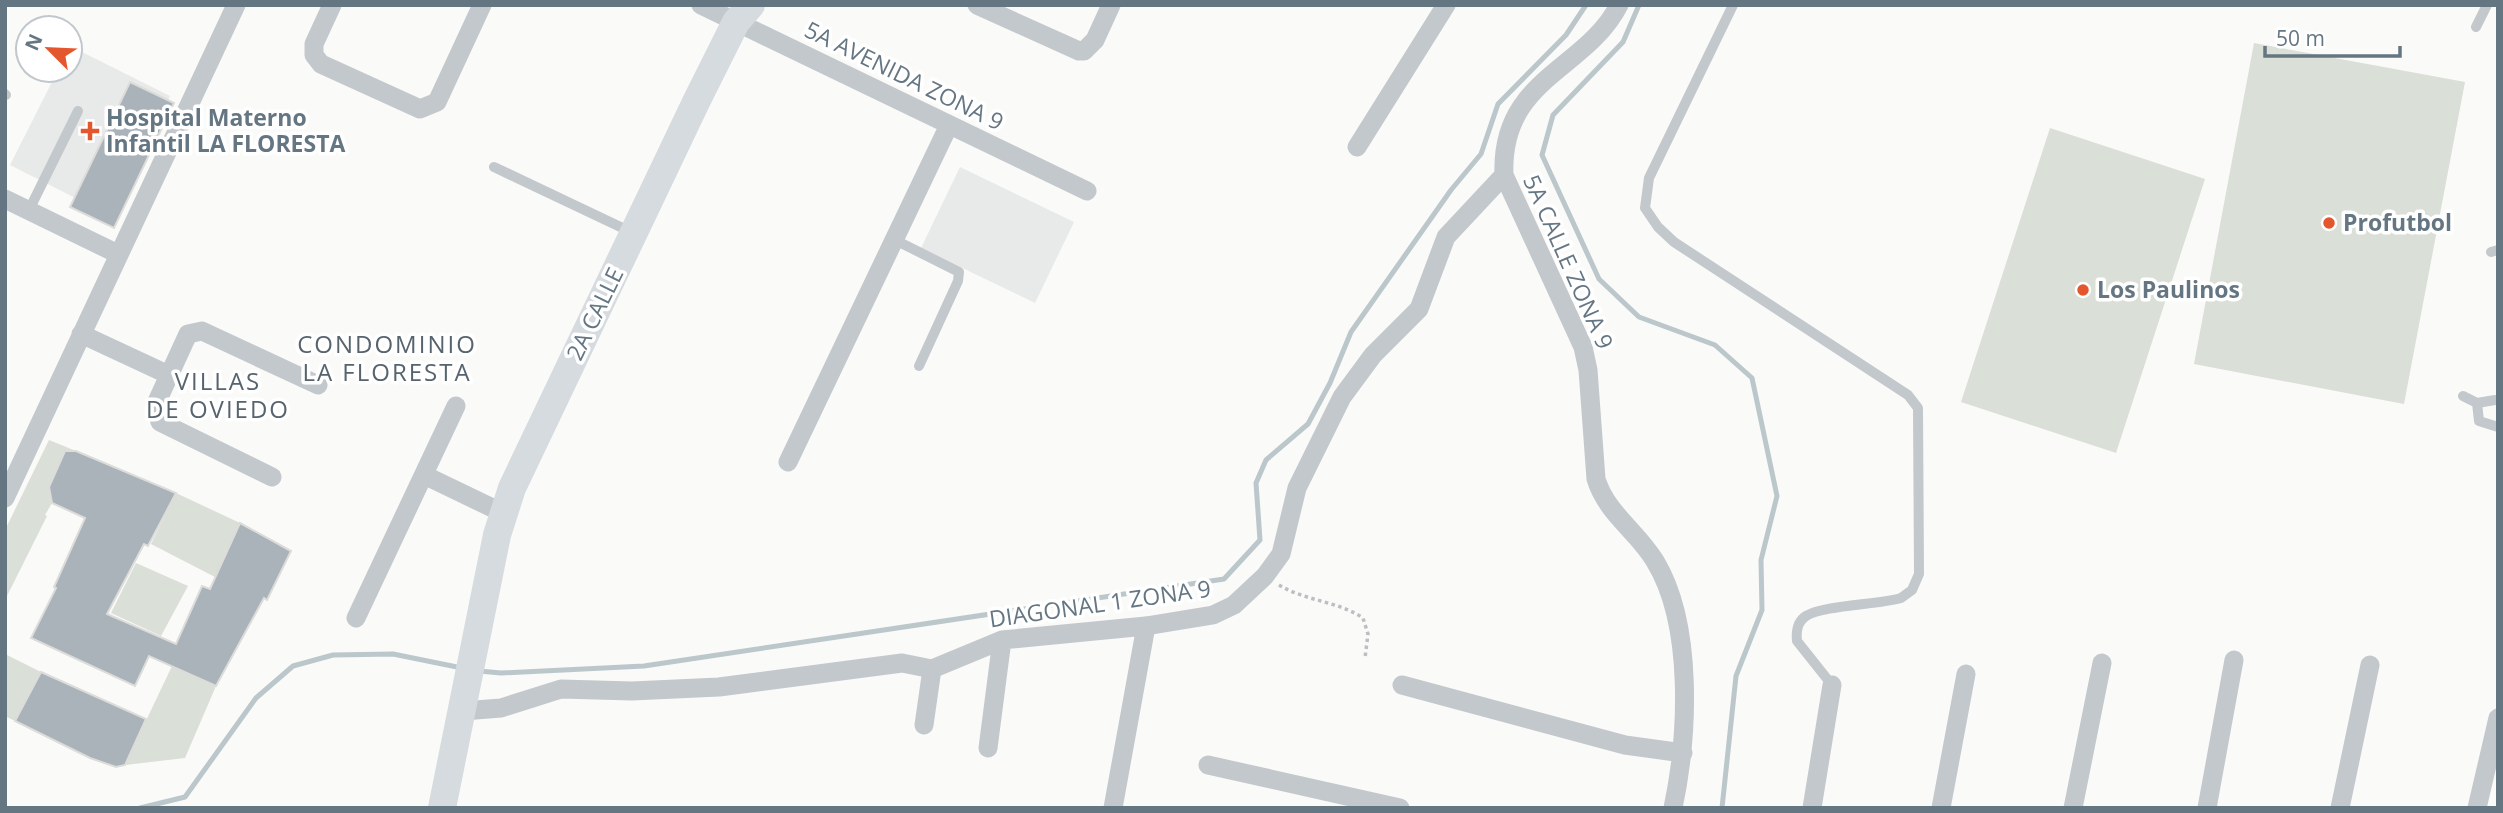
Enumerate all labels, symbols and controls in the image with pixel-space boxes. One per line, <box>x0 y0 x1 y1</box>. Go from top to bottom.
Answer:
street label: 5A AVENIDA ZONA 9 <box>800 13 1009 137</box>
north arrow <box>14 14 84 84</box>
scale bar <box>2265 14 2400 58</box>
text: 50 m <box>2276 24 2325 52</box>
text: N <box>18 30 48 54</box>
place label: Hospital Materno Infantil LA FLORESTA <box>106 101 345 159</box>
marker: Hospital Materno Infantil LA FLORESTA <box>80 121 100 141</box>
street label: 5A CALLE ZONA 9 <box>1516 169 1622 354</box>
place label: Profutbol <box>2343 206 2452 238</box>
marker: Profutbol <box>2321 215 2337 231</box>
street label: 2A CALLE <box>558 262 630 365</box>
place label: Los Paulinos <box>2097 273 2240 305</box>
marker: Los Paulinos <box>2075 282 2091 298</box>
district label: CONDOMINIO LA FLORESTA <box>297 327 477 388</box>
district label: VILLAS DE OVIEDO <box>146 364 290 425</box>
street label: DIAGONAL 1 ZONA 9 <box>987 572 1213 634</box>

